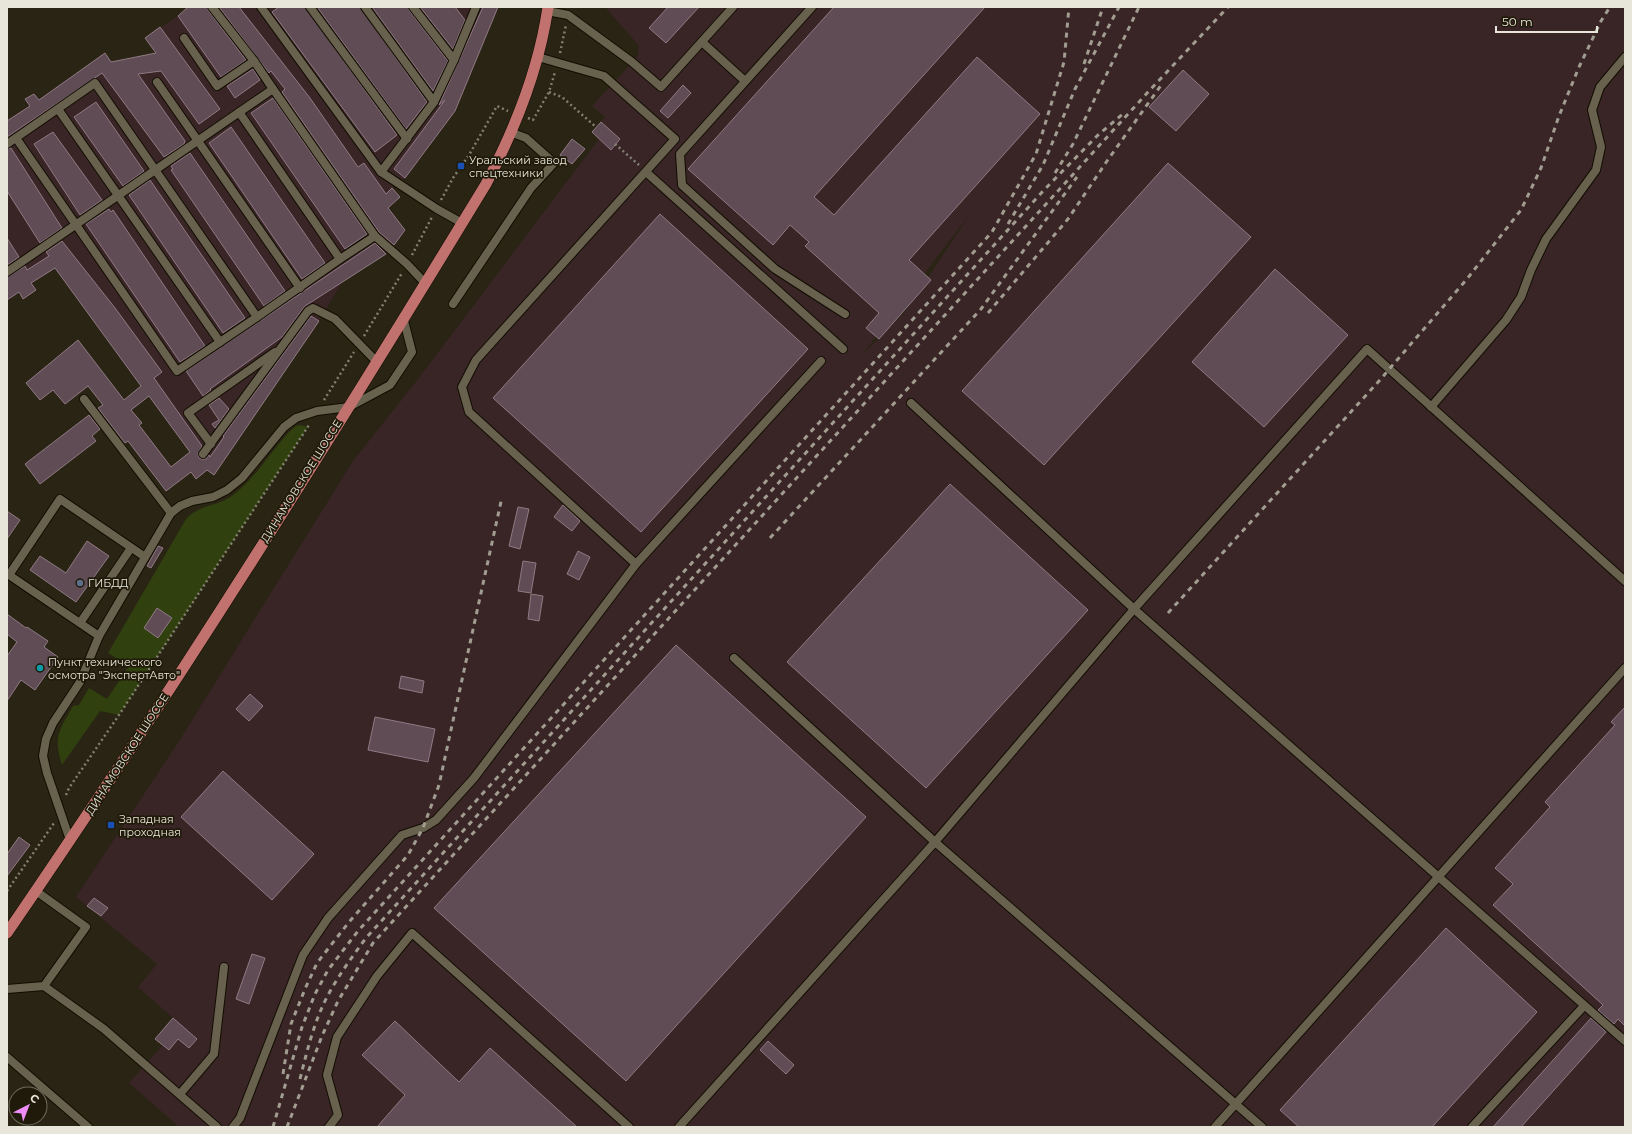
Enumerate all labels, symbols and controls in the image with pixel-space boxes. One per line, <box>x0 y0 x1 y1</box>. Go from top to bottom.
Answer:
scale bar <box>1496 8 1597 34</box>
text: 50 m <box>1502 14 1533 29</box>
place label: Уральский завод спецтехники <box>469 153 567 180</box>
marker: Уральский завод спецтехники <box>456 161 466 171</box>
street label: ДИНАМОВСКОЕ ШОССЕ <box>257 417 345 545</box>
place label: ГИБДД <box>88 576 129 590</box>
marker: ГИБДД <box>75 578 85 588</box>
place label: Пункт технического осмотра "ЭкспертАвто" <box>48 655 180 682</box>
marker: Пункт технического осмотра "ЭкспертАвто" <box>35 663 45 673</box>
street label: ДИНАМОВСКОЕ ШОССЕ <box>82 691 172 817</box>
place label: Западная проходная <box>119 812 181 839</box>
marker: Западная проходная <box>106 820 116 830</box>
north arrow <box>8 1086 48 1126</box>
text: С <box>27 1091 42 1106</box>

